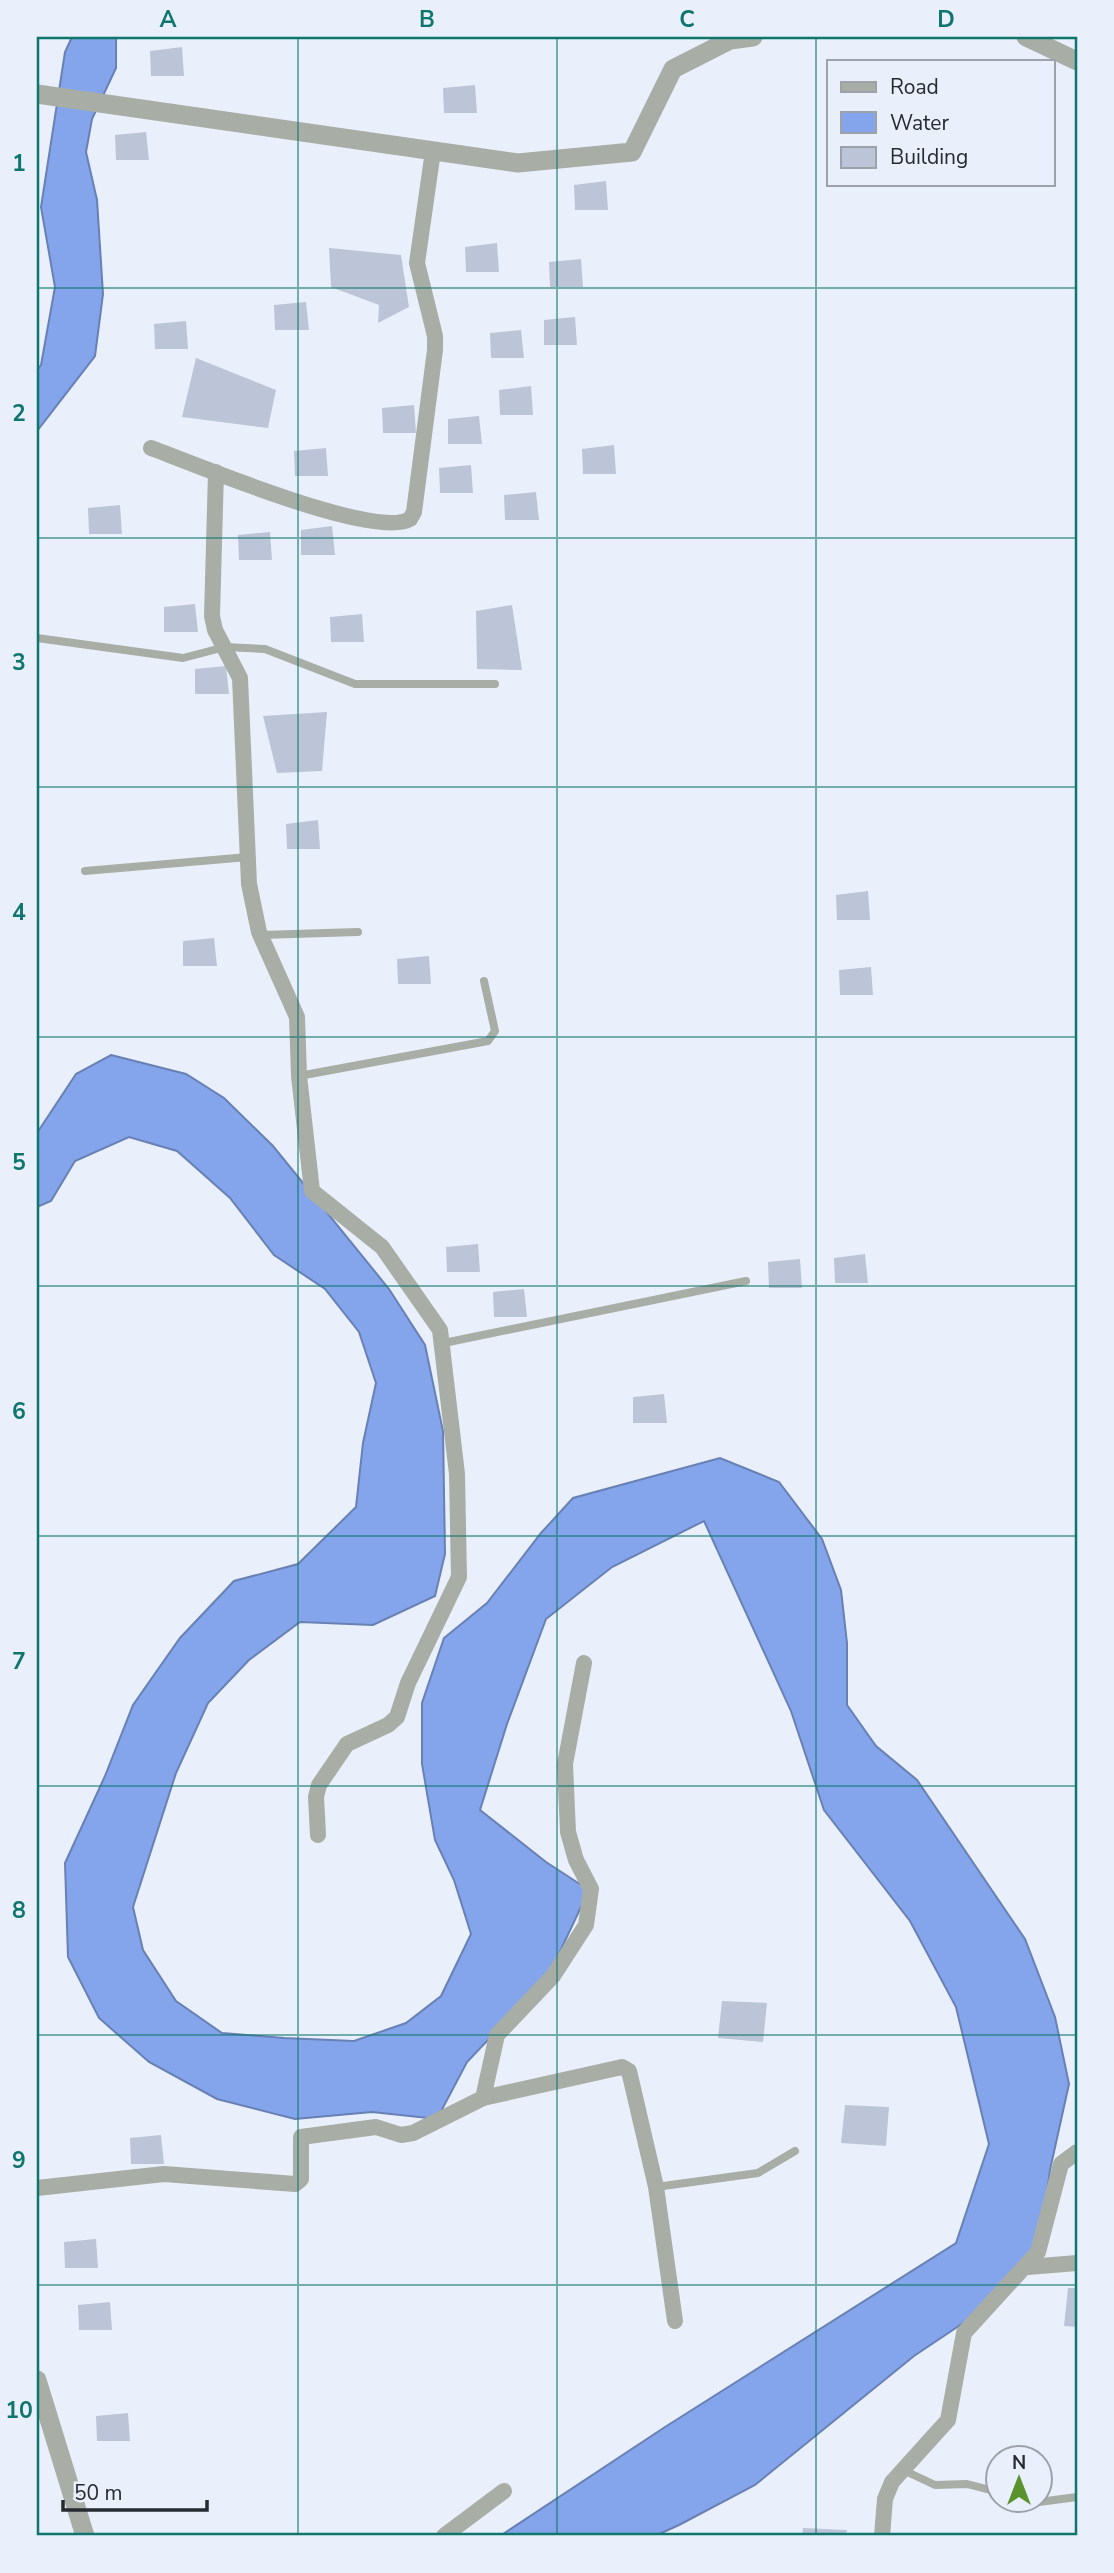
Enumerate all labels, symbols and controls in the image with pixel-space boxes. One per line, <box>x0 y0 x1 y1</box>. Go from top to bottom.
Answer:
text: A <box>159 4 177 35</box>
text: B <box>419 4 435 35</box>
text: C <box>679 4 695 35</box>
text: D <box>937 4 955 35</box>
legend <box>827 60 1054 186</box>
text: Road <box>890 73 939 101</box>
text: Water <box>890 109 949 137</box>
text: Building <box>890 143 968 171</box>
text: 1 <box>12 148 26 179</box>
text: 2 <box>12 398 26 429</box>
text: 3 <box>12 647 26 678</box>
text: 4 <box>12 897 26 928</box>
text: 5 <box>12 1147 26 1178</box>
text: 6 <box>12 1396 26 1427</box>
text: 7 <box>12 1646 26 1677</box>
text: 8 <box>12 1895 26 1926</box>
text: 9 <box>12 2145 26 2176</box>
text: 10 <box>5 2395 33 2426</box>
north arrow <box>984 2444 1054 2514</box>
text: N <box>1012 2450 1026 2476</box>
scale bar <box>63 2468 206 2512</box>
text: 50 m <box>74 2479 123 2507</box>

